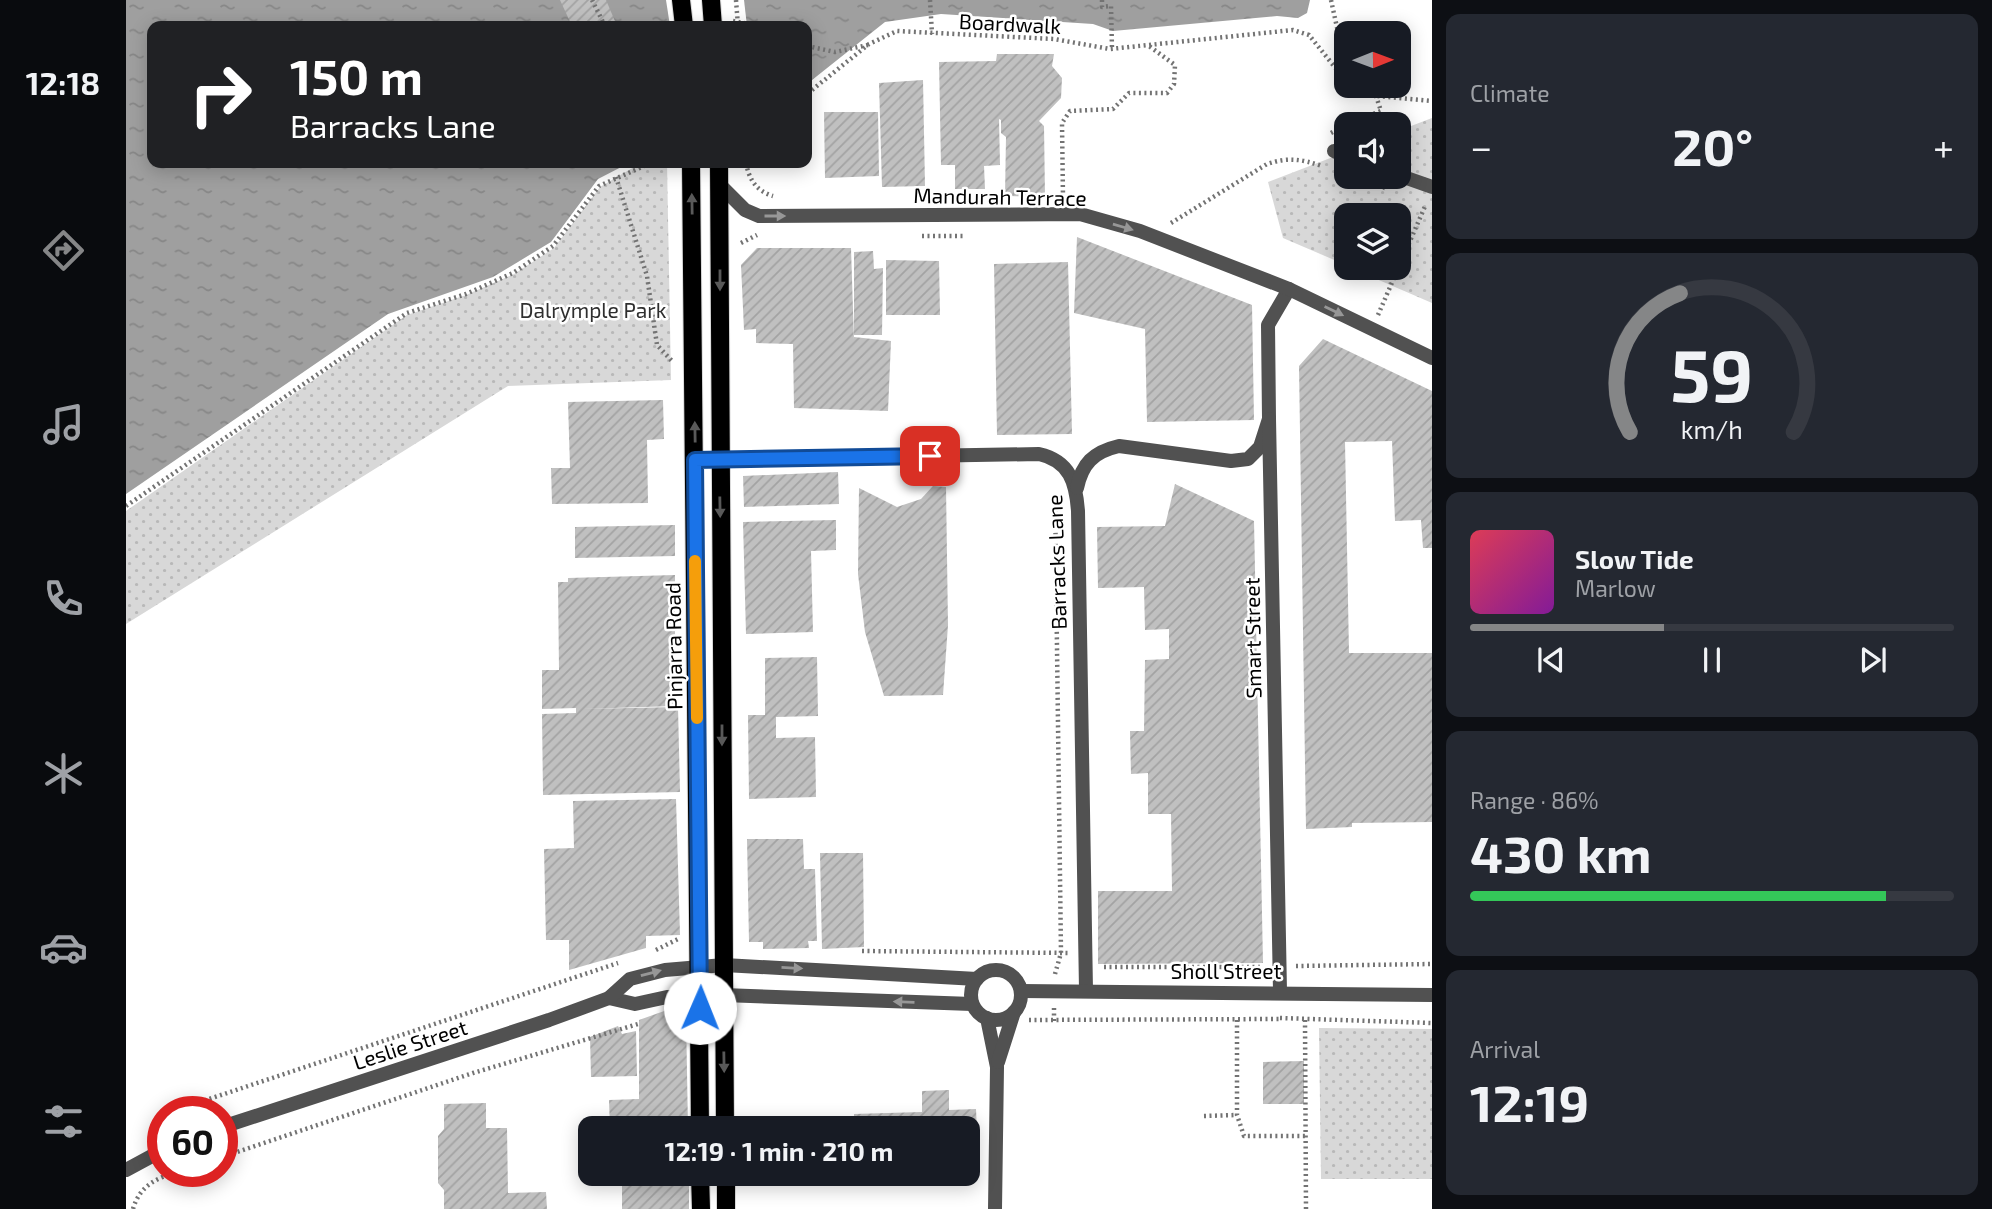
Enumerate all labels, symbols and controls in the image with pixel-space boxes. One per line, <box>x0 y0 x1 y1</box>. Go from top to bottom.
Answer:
street label: Boardwalk <box>958 8 1062 38</box>
north arrow <box>1334 21 1410 98</box>
map controls <box>1334 21 1411 280</box>
text: 150 m <box>290 46 423 105</box>
icon: right <box>175 49 266 140</box>
text: 12:18 <box>26 63 100 101</box>
text: Climate <box>1470 79 1550 107</box>
text: Barracks Lane <box>290 106 496 144</box>
button: sound <box>1334 112 1411 189</box>
text: 20° <box>1672 114 1753 176</box>
text: − <box>1470 123 1492 169</box>
text: + <box>1933 123 1954 169</box>
street label: Mandurah Terrace <box>913 182 1087 210</box>
one-way arrow <box>686 193 697 215</box>
button: layers <box>1334 203 1411 280</box>
one-way arrow <box>764 210 786 222</box>
one-way arrow <box>1113 222 1134 232</box>
icon: directions <box>39 226 88 275</box>
one-way arrow <box>714 269 726 291</box>
park label: Dalrymple Park <box>520 297 667 322</box>
one-way arrow <box>1324 305 1344 316</box>
text: 59 <box>1670 329 1754 417</box>
icon: music <box>39 400 88 449</box>
text: km/h <box>1681 413 1743 443</box>
one-way arrow <box>689 420 701 442</box>
pin <box>900 426 960 486</box>
icon: arrive <box>911 437 949 475</box>
street label: Barracks Lane <box>1041 494 1071 630</box>
one-way arrow <box>715 497 726 519</box>
text: Slow Tide <box>1575 543 1694 574</box>
icon: phone <box>39 574 88 623</box>
text: Marlow <box>1575 574 1656 602</box>
street label: Smart Street <box>1238 577 1266 699</box>
street label: Pinjarra Road <box>659 582 688 710</box>
icon: previous <box>1532 641 1570 679</box>
icon: pause <box>1693 641 1731 679</box>
icon: next <box>1854 641 1892 679</box>
one-way arrow <box>716 724 728 746</box>
icon: climate <box>39 749 88 798</box>
text: Range · 86% <box>1470 786 1599 814</box>
text: 430 km <box>1470 821 1652 883</box>
icon: car <box>39 923 88 972</box>
street label: Sholl Street <box>1171 958 1281 983</box>
one-way arrow <box>781 963 803 974</box>
one-way arrow <box>641 968 662 978</box>
position arrow <box>663 971 737 1045</box>
one-way arrow <box>893 996 915 1007</box>
street label: Leslie Street <box>350 1014 470 1074</box>
text: Arrival <box>1470 1035 1540 1063</box>
one-way arrow <box>718 1051 730 1073</box>
text: 12:19 <box>1470 1070 1589 1132</box>
speed limit sign: 60 <box>147 1096 238 1187</box>
icon: filters <box>39 1097 88 1146</box>
text: 12:19 · 1 min · 210 m <box>665 1135 893 1166</box>

